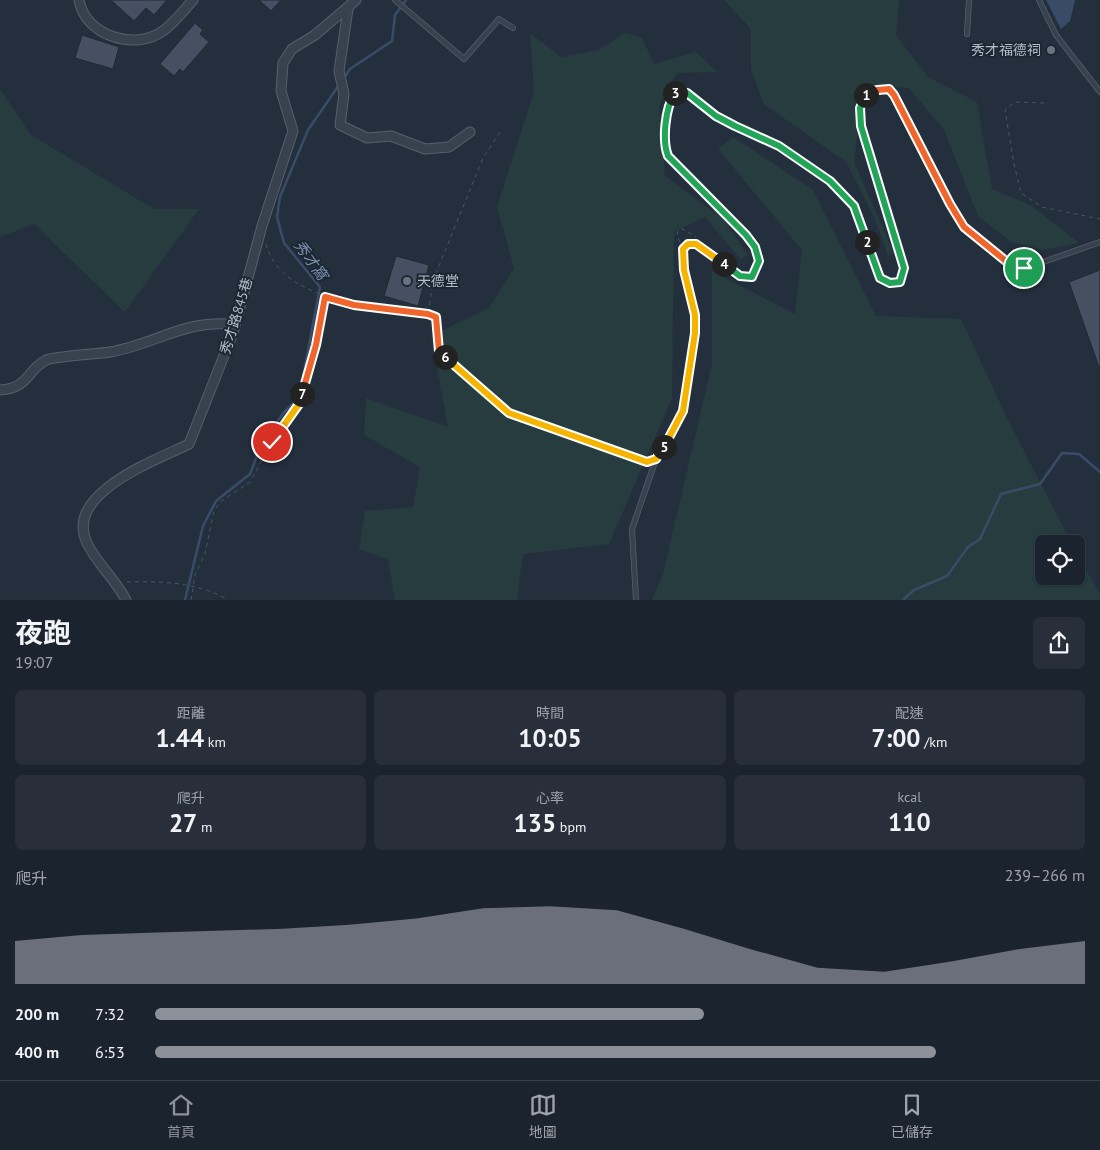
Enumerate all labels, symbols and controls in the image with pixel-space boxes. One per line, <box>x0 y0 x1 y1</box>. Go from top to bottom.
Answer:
place label: 秀才福德祠 <box>971 41 1041 59</box>
marker: 秀才福德祠 <box>1045 44 1057 56</box>
pin: 3 <box>662 80 688 106</box>
pin: 1 <box>854 82 878 108</box>
text: 3 <box>672 84 679 102</box>
text: 1 <box>863 86 870 104</box>
pin: 2 <box>854 230 880 254</box>
text: 2 <box>864 233 871 251</box>
water label: 秀才窩 <box>290 236 333 285</box>
pin <box>1003 247 1045 289</box>
pin: 4 <box>712 252 736 276</box>
icon: arrive <box>1010 254 1038 282</box>
text: 4 <box>721 255 728 273</box>
place label: 天德堂 <box>417 272 459 290</box>
marker: 天德堂 <box>401 275 413 287</box>
street label: 秀才路845巷 <box>216 276 256 356</box>
pin: 6 <box>432 344 458 370</box>
text: 6 <box>442 348 449 366</box>
pin: 7 <box>290 382 314 406</box>
text: 7 <box>299 385 306 403</box>
pin <box>251 421 293 463</box>
icon: check <box>258 428 286 456</box>
pin: 5 <box>652 434 676 460</box>
text: 5 <box>661 438 668 456</box>
map controls <box>1035 535 1085 585</box>
button: locate <box>1035 535 1085 585</box>
text: 夜跑 <box>15 614 71 651</box>
button: share <box>1033 617 1085 669</box>
text: 19:07 <box>15 652 53 672</box>
text: 距離 <box>177 704 205 722</box>
text: 時間 <box>536 704 564 722</box>
text: 配速 <box>895 704 923 722</box>
text: 1.44 <box>155 722 204 754</box>
text: 10:05 <box>518 722 582 754</box>
text: 7:00 <box>871 722 921 754</box>
text: km <box>204 733 226 751</box>
text: /km <box>921 733 947 751</box>
text: kcal <box>897 788 921 806</box>
text: 爬升 <box>177 789 205 807</box>
text: 心率 <box>536 789 564 807</box>
text: 110 <box>888 806 931 838</box>
text: 27 <box>169 807 197 839</box>
text: 135 <box>514 807 556 839</box>
text: m <box>197 818 212 836</box>
text: bpm <box>556 818 586 836</box>
text: 239–266 m <box>1005 865 1085 885</box>
text: 爬升 <box>15 868 47 888</box>
text: 200 m <box>15 1004 59 1024</box>
text: 7:32 <box>95 1004 125 1024</box>
text: 400 m <box>15 1042 59 1062</box>
text: 6:53 <box>95 1042 125 1062</box>
tab: 首頁 <box>167 1091 195 1141</box>
tab: 地圖 <box>529 1091 557 1141</box>
tab: 已儲存 <box>891 1091 933 1141</box>

